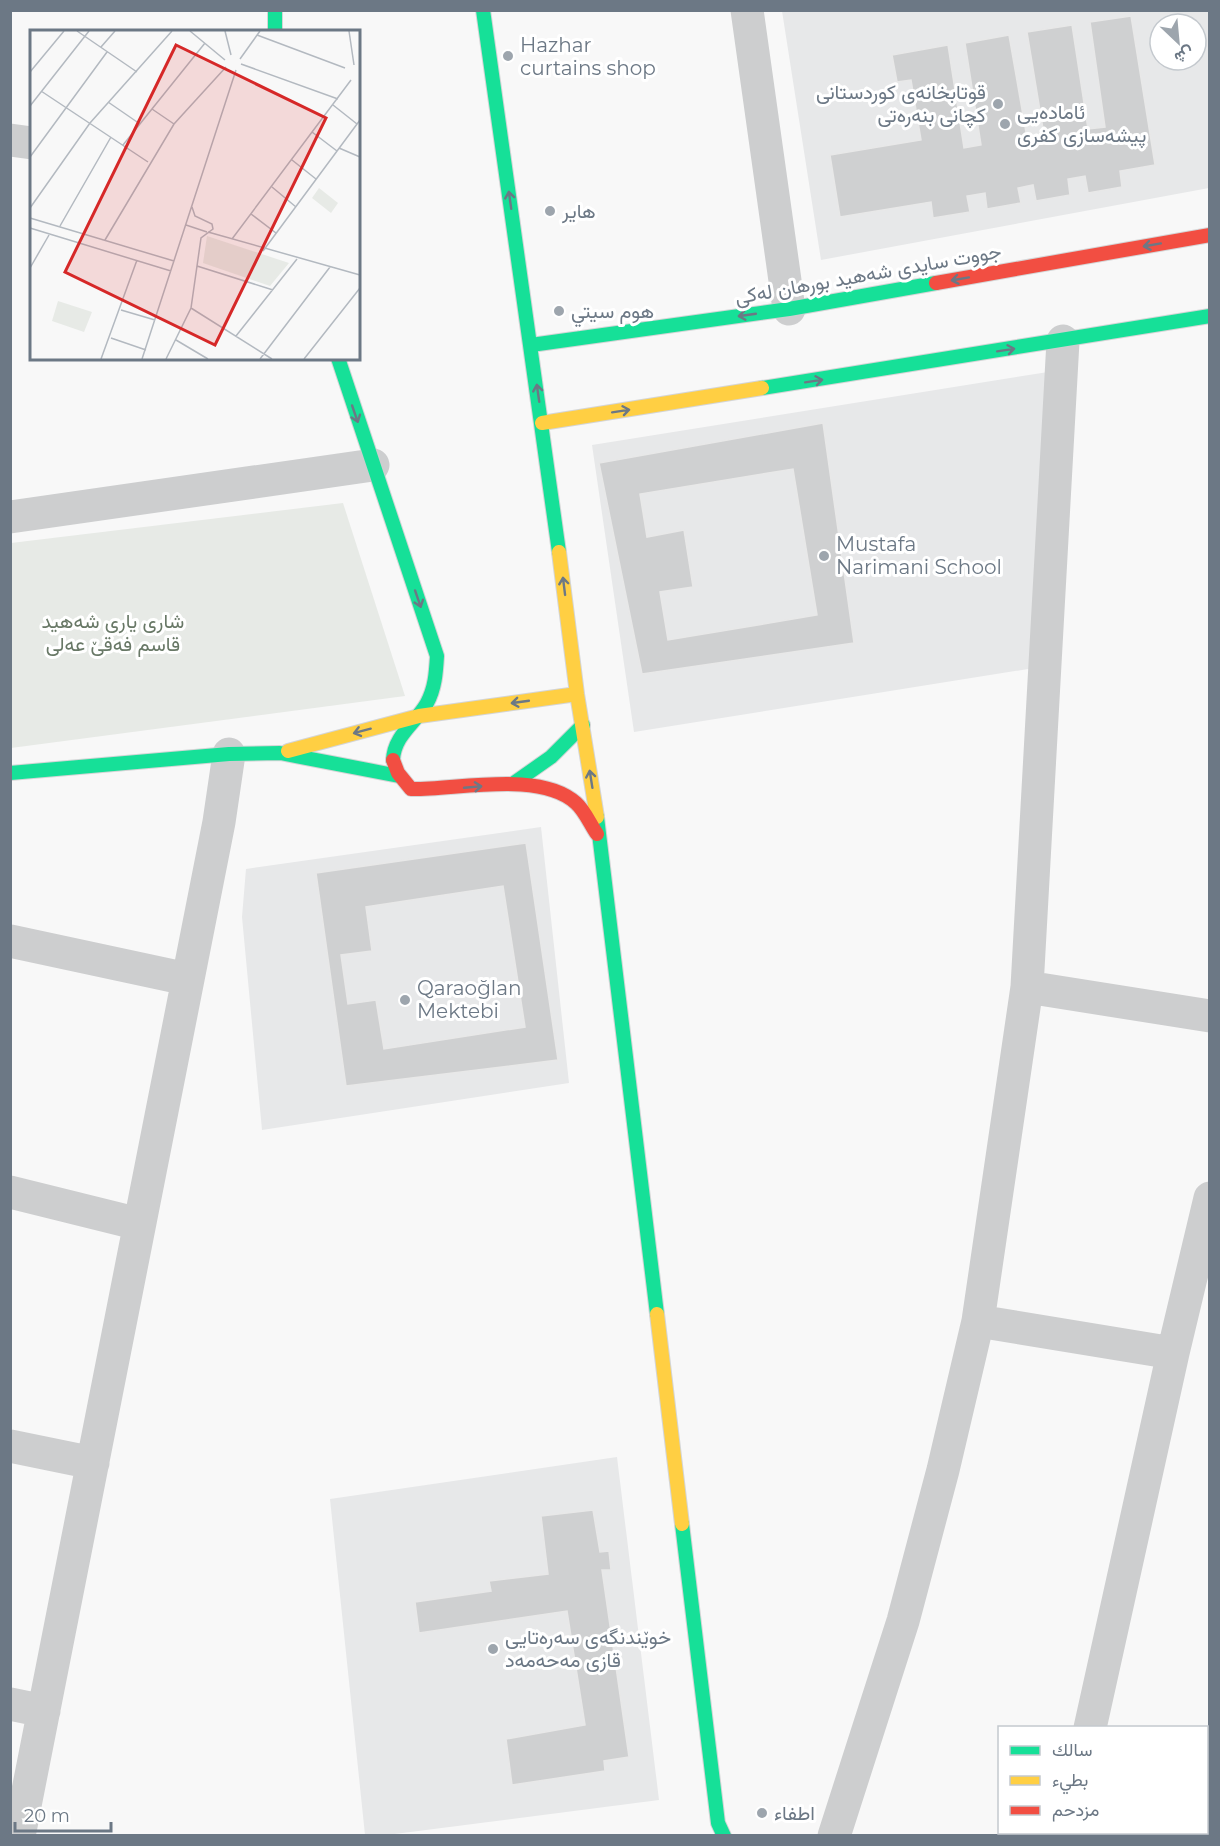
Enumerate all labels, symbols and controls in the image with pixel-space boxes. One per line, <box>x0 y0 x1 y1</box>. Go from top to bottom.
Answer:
north arrow <box>1148 12 1208 72</box>
inset map <box>30 30 360 360</box>
place label: Hazhar curtains shop <box>520 33 656 80</box>
text: ش <box>1172 42 1197 68</box>
marker: Hazhar curtains shop <box>501 49 515 63</box>
place label: قوتابخانەی کوردستانی کچانی بنەرەتی <box>816 80 986 129</box>
marker: قوتابخانەی کوردستانی کچانی بنەرەتی <box>991 97 1005 111</box>
place label: ئامادەیی پیشەسازی کفری <box>1017 100 1146 149</box>
marker: ئامادەیی پیشەسازی کفری <box>998 117 1012 131</box>
one-way arrow <box>505 191 516 210</box>
place label: هاير <box>561 199 596 224</box>
marker: هاير <box>543 204 557 218</box>
street label: جووت سایدی شەهید بورهان لەکی <box>733 239 1003 310</box>
one-way arrow <box>1143 240 1162 251</box>
one-way arrow <box>950 274 970 285</box>
place label: هوم سيتي <box>571 299 654 328</box>
marker: هوم سيتي <box>552 304 566 318</box>
one-way arrow <box>738 310 757 321</box>
one-way arrow <box>996 345 1016 356</box>
one-way arrow <box>803 375 823 386</box>
one-way arrow <box>533 384 544 403</box>
one-way arrow <box>351 404 362 423</box>
one-way arrow <box>611 405 630 416</box>
place label: Mustafa Narimani School <box>836 532 1002 579</box>
marker: Mustafa Narimani School <box>817 549 831 563</box>
one-way arrow <box>558 577 569 597</box>
one-way arrow <box>413 589 424 608</box>
park label: شاری یاری شەهید قاسم فەقێ عەلی <box>42 609 184 657</box>
one-way arrow <box>510 696 530 707</box>
one-way arrow <box>353 726 372 738</box>
one-way arrow <box>585 770 596 790</box>
one-way arrow <box>463 781 482 792</box>
place label: Qaraoğlan Mektebi <box>417 976 522 1023</box>
marker: Qaraoğlan Mektebi <box>398 993 412 1007</box>
place label: خوێندنگەی سەرەتایی قازی مەحەمەد <box>505 1625 671 1673</box>
marker: خوێندنگەی سەرەتایی قازی مەحەمەد <box>486 1642 500 1656</box>
legend <box>998 1726 1208 1834</box>
text: سالك <box>1052 1739 1092 1761</box>
text: بطيء <box>1052 1769 1088 1795</box>
scale bar <box>15 1795 111 1833</box>
text: مزدحم <box>1052 1799 1099 1822</box>
place label: اطفاء <box>774 1801 815 1825</box>
text: 20 m <box>24 1805 70 1827</box>
marker: اطفاء <box>755 1806 769 1820</box>

